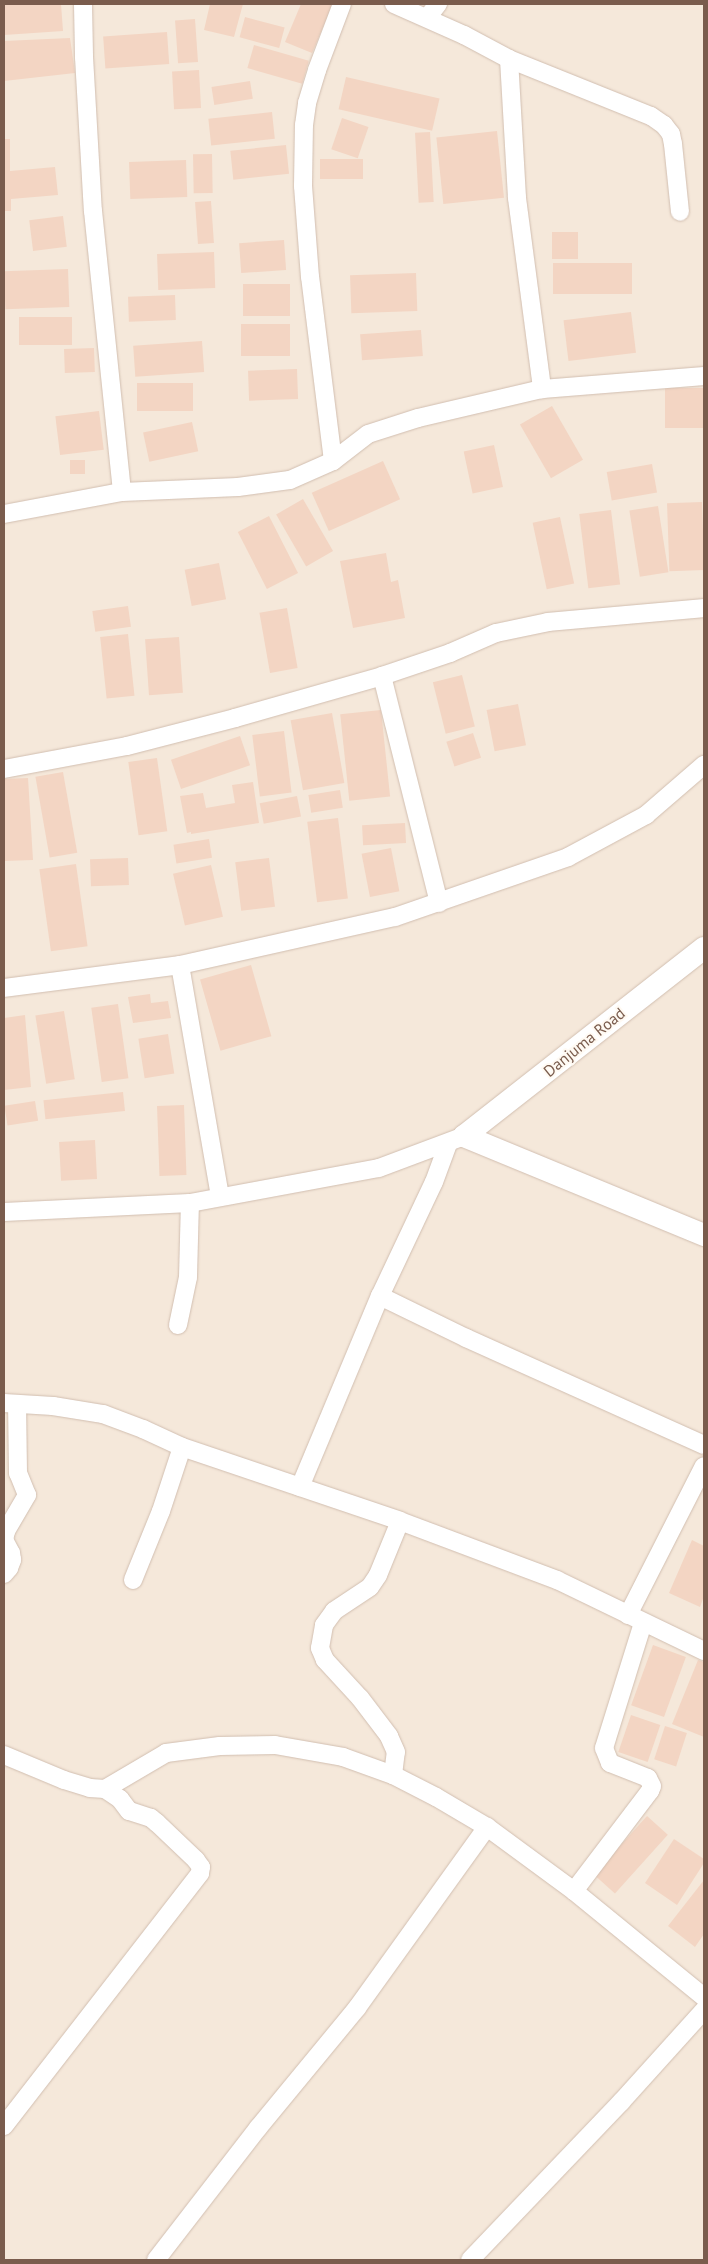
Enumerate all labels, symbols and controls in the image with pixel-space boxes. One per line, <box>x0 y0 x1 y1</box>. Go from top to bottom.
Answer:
street label: Danjuma Road <box>539 1003 629 1081</box>

